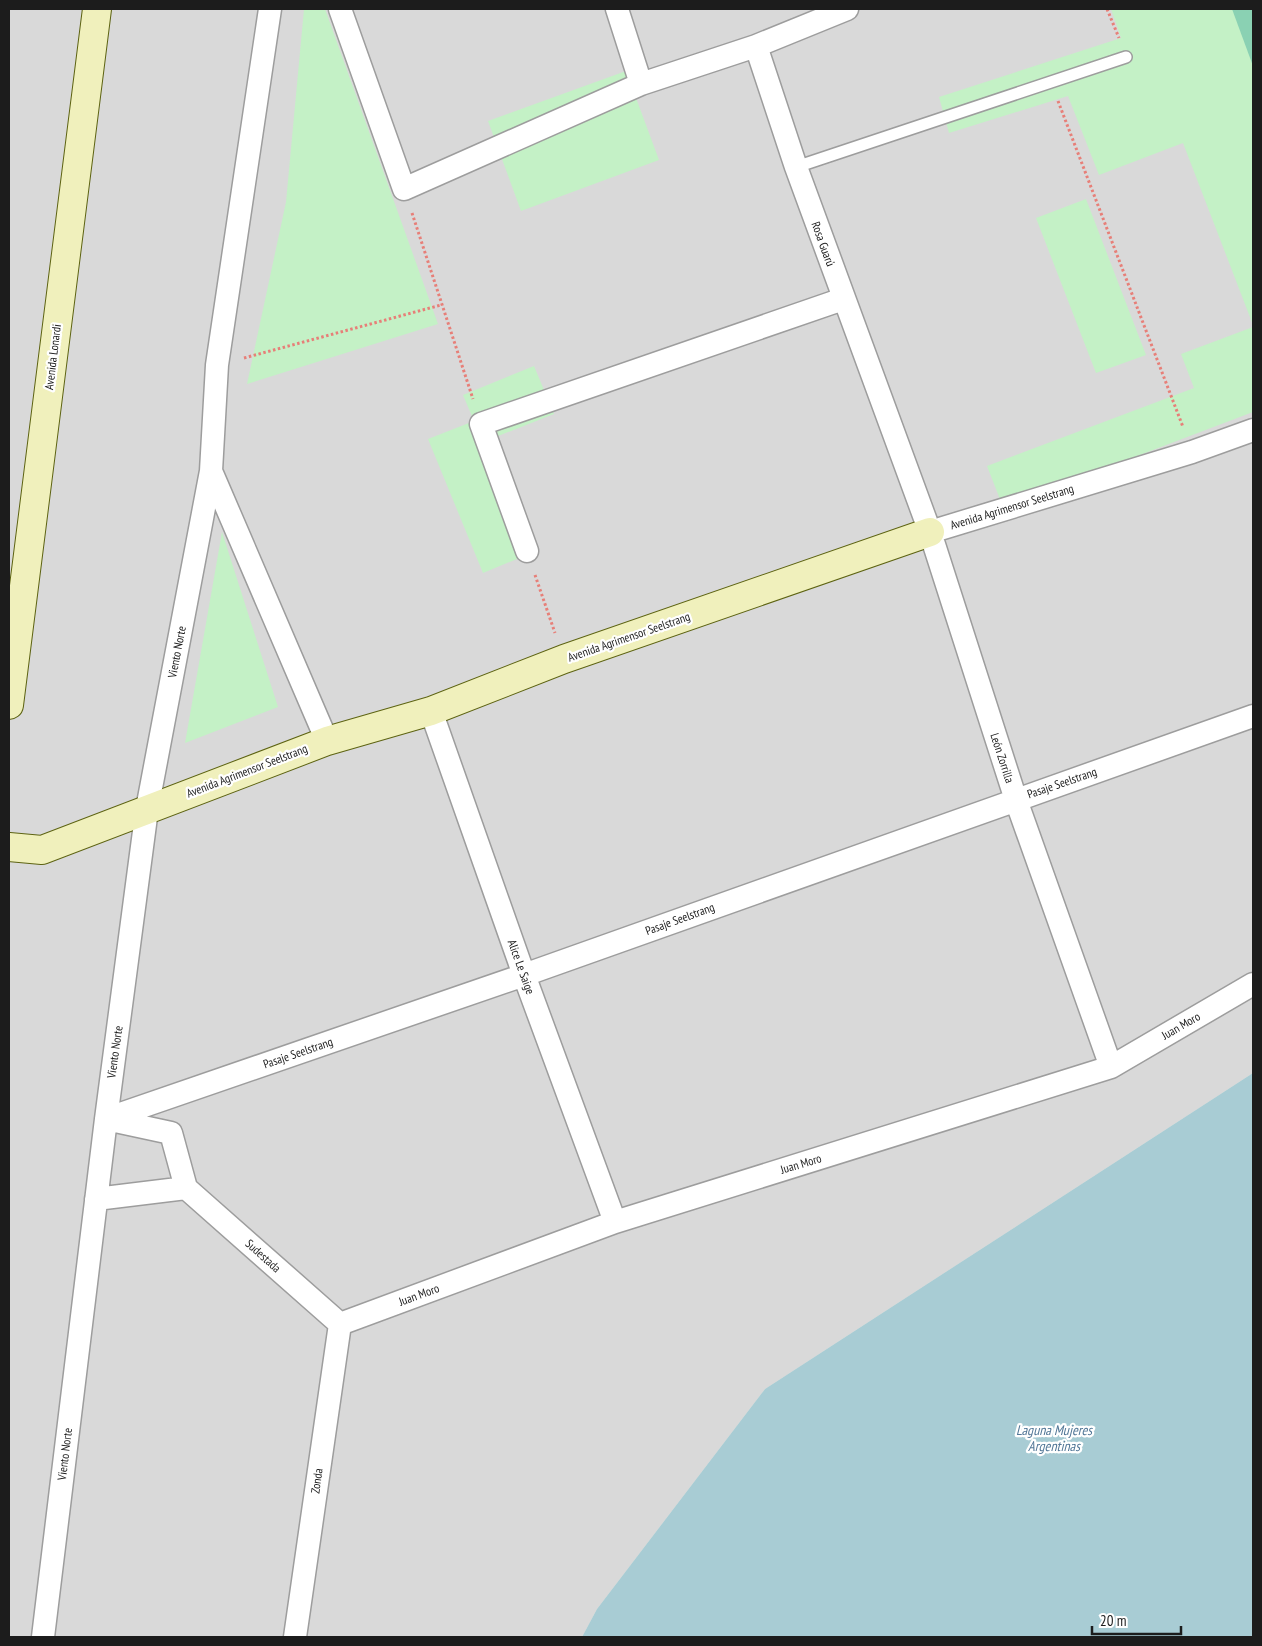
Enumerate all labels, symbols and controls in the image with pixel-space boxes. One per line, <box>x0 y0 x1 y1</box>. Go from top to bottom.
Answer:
street label: Rosa Guarú <box>809 220 838 268</box>
street label: Avenida Lonardi <box>41 323 64 391</box>
street label: Avenida Agrimensor Seelstrang <box>948 481 1075 532</box>
street label: Avenida Agrimensor Seelstrang <box>566 609 692 665</box>
street label: Viento Norte <box>164 625 189 680</box>
street label: León Zorrilla <box>987 731 1018 785</box>
street label: Avenida Agrimensor Seelstrang <box>184 741 309 801</box>
street label: Pasaje Seelstrang <box>1025 764 1099 801</box>
street label: Pasaje Seelstrang <box>643 899 716 938</box>
street label: Alice Le Saige <box>505 937 538 996</box>
street label: Juan Moro <box>1158 1009 1203 1043</box>
street label: Viento Norte <box>103 1025 126 1080</box>
street label: Pasaje Seelstrang <box>261 1034 335 1071</box>
street label: Juan Moro <box>778 1150 823 1177</box>
street label: Sudestada <box>242 1236 284 1276</box>
street label: Juan Moro <box>396 1280 441 1309</box>
water label: Laguna Mujeres Argentinas <box>1016 1421 1093 1455</box>
street label: Viento Norte <box>54 1427 75 1482</box>
street label: Zonda <box>307 1467 326 1494</box>
scale bar <box>1092 1604 1181 1636</box>
text: 20 m <box>1100 1611 1126 1630</box>

